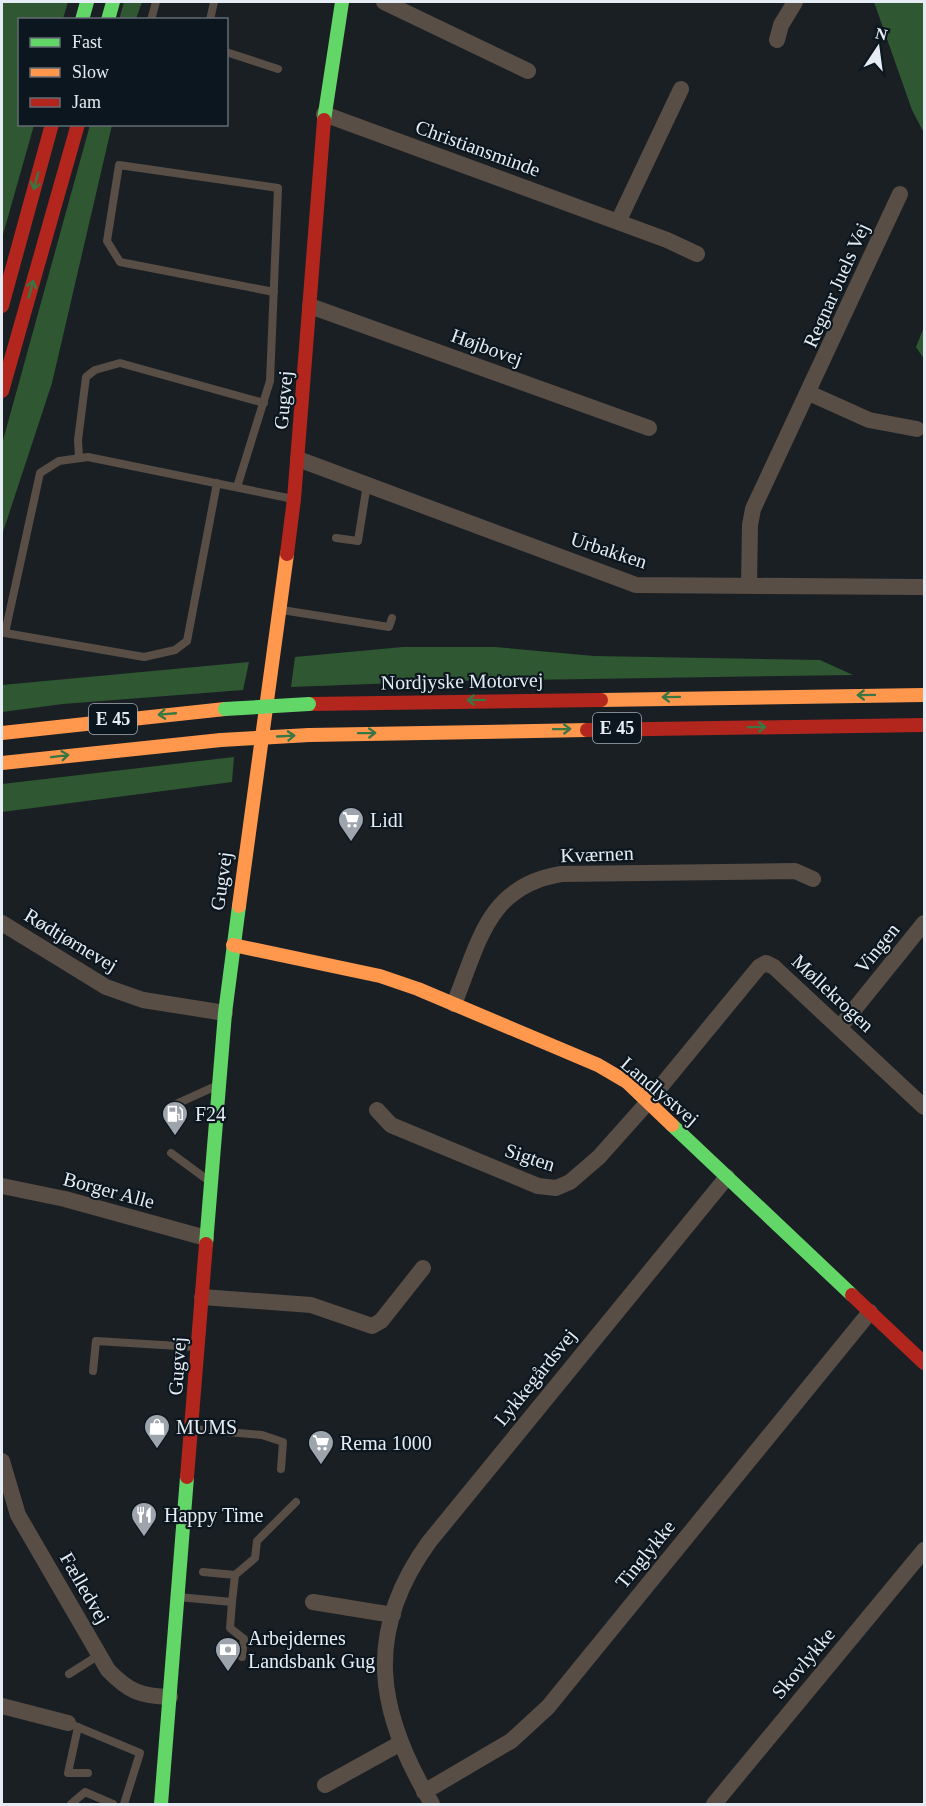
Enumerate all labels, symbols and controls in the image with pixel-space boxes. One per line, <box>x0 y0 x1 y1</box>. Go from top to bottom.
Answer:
legend <box>18 18 228 126</box>
north arrow <box>848 18 908 78</box>
text: N <box>874 24 889 44</box>
text: Fast <box>72 32 102 52</box>
text: Slow <box>72 62 109 82</box>
text: Jam <box>72 92 101 112</box>
street label: Christiansminde <box>413 115 543 181</box>
one-way arrow <box>30 171 41 190</box>
street label: Regnar Juels Vej <box>799 219 874 351</box>
one-way arrow <box>25 280 37 299</box>
street label: Højbovej <box>448 324 526 371</box>
street label: Gugvej <box>269 370 298 430</box>
street label: Urbakken <box>568 527 650 573</box>
street label: Nordjyske Motorvej <box>380 669 544 694</box>
one-way arrow <box>857 689 877 701</box>
one-way arrow <box>662 691 682 703</box>
one-way arrow <box>467 694 487 706</box>
road number: E 45 <box>89 704 137 734</box>
one-way arrow <box>158 709 178 720</box>
road number: E 45 <box>593 713 641 743</box>
one-way arrow <box>747 721 767 733</box>
one-way arrow <box>552 723 572 735</box>
one-way arrow <box>357 727 377 739</box>
one-way arrow <box>276 730 296 741</box>
one-way arrow <box>49 750 69 761</box>
supermarket icon: Lidl <box>336 805 366 843</box>
place label: Lidl <box>370 809 404 831</box>
street label: Kværnen <box>560 842 634 866</box>
street label: Gugvej <box>206 850 237 912</box>
street label: Rødtjørnevej <box>20 904 121 977</box>
street label: Vingen <box>850 919 904 978</box>
street label: Møllekrogen <box>787 950 878 1037</box>
street label: Landlystvej <box>616 1052 703 1131</box>
fuel station icon: F24 <box>160 1099 190 1137</box>
place label: F24 <box>195 1103 226 1125</box>
street label: Sigten <box>502 1139 558 1176</box>
street label: Borger Alle <box>61 1167 157 1214</box>
street label: Lykkegårdsvej <box>489 1324 581 1430</box>
street label: Gugvej <box>164 1336 191 1396</box>
shop icon: MUMS <box>142 1412 172 1450</box>
place label: MUMS <box>176 1416 237 1438</box>
supermarket icon: Rema 1000 <box>306 1428 336 1466</box>
place label: Rema 1000 <box>340 1432 432 1454</box>
restaurant icon: Happy Time <box>129 1500 159 1538</box>
place label: Happy Time <box>164 1504 264 1527</box>
street label: Tinglykke <box>611 1515 680 1593</box>
street label: Fælledvej <box>55 1548 114 1628</box>
street label: Skovlykke <box>767 1623 840 1703</box>
place label: Arbejdernes Landsbank Gug <box>248 1627 375 1673</box>
bank icon: Arbejdernes Landsbank Gug <box>213 1635 243 1673</box>

